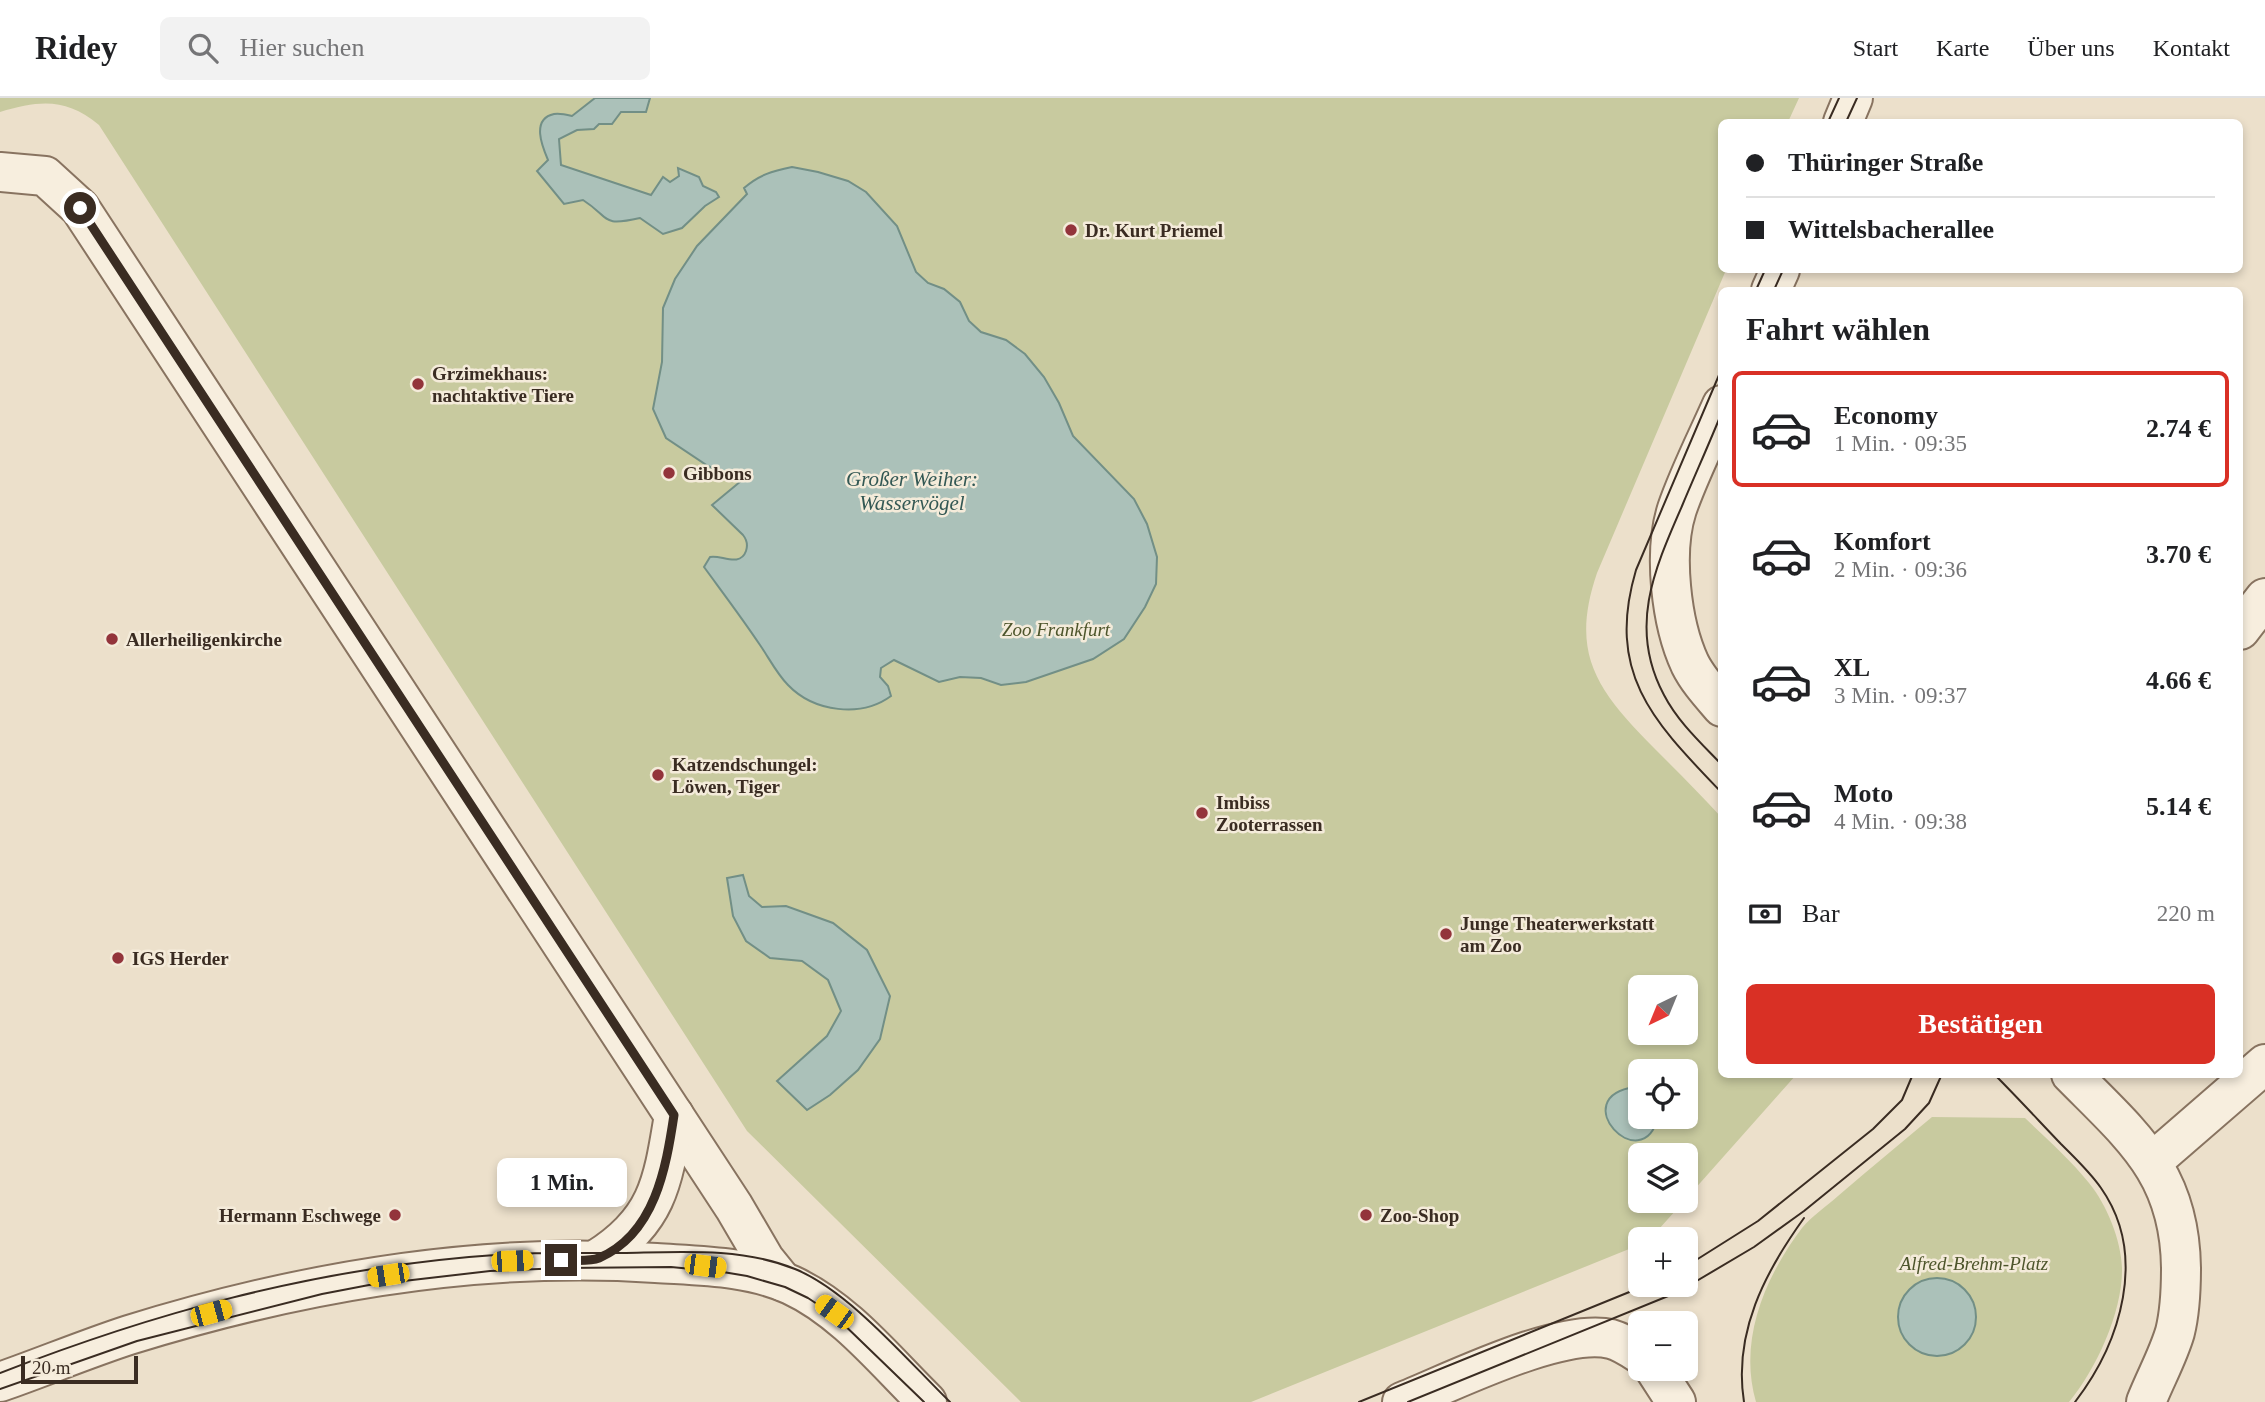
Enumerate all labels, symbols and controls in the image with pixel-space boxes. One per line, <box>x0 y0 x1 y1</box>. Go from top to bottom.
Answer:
search box <box>160 17 650 80</box>
icon: search <box>184 29 222 67</box>
text: Ridey <box>35 30 118 66</box>
text: Hier suchen <box>240 33 364 62</box>
text: Start <box>1853 35 1898 61</box>
text: Karte <box>1936 35 1989 61</box>
text: Über uns <box>2027 35 2115 61</box>
text: Kontakt <box>2153 35 2230 61</box>
text: Thüringer Straße <box>1788 148 1983 177</box>
route start <box>64 192 96 224</box>
text: Wittelsbacherallee <box>1788 215 1994 244</box>
place label: Dr. Kurt Priemel <box>1085 220 1223 241</box>
marker: Dr. Kurt Priemel <box>1063 222 1079 238</box>
text: Fahrt wählen <box>1746 311 1930 347</box>
place label: Grzimekhaus: nachtaktive Tiere <box>432 363 574 406</box>
marker: Grzimekhaus: nachtaktive Tiere <box>410 376 426 392</box>
icon: car <box>1750 398 1813 461</box>
text: Economy <box>1834 401 1938 430</box>
text: 2.74 € <box>2146 414 2211 443</box>
text: 1 Min. · 09:35 <box>1834 431 1967 456</box>
place label: Gibbons <box>683 463 752 484</box>
marker: Gibbons <box>661 465 677 481</box>
water label: Großer Weiher: Wasservögel <box>846 467 978 515</box>
icon: car <box>1750 524 1813 587</box>
text: Komfort <box>1834 527 1931 556</box>
text: 3.70 € <box>2146 540 2211 569</box>
text: 2 Min. · 09:36 <box>1834 557 1967 582</box>
park label: Zoo Frankfurt <box>1002 619 1111 640</box>
place label: Allerheiligenkirche <box>126 629 282 650</box>
marker: Allerheiligenkirche <box>104 631 120 647</box>
icon: car <box>1750 650 1813 713</box>
text: XL <box>1834 653 1870 682</box>
text: 4.66 € <box>2146 666 2211 695</box>
text: 3 Min. · 09:37 <box>1834 683 1967 708</box>
place label: Katzendschungel: Löwen, Tiger <box>672 754 818 797</box>
marker: Katzendschungel: Löwen, Tiger <box>650 767 666 783</box>
icon: car <box>1750 776 1813 839</box>
text: Moto <box>1834 779 1893 808</box>
place label: Imbiss Zooterrassen <box>1216 792 1323 835</box>
text: 5.14 € <box>2146 792 2211 821</box>
marker: Imbiss Zooterrassen <box>1194 805 1210 821</box>
text: 4 Min. · 09:38 <box>1834 809 1967 834</box>
icon: cash <box>1746 895 1784 933</box>
text: Bar <box>1802 899 1840 928</box>
text: 220 m <box>2157 901 2215 926</box>
place label: Junge Theaterwerkstatt am Zoo <box>1460 913 1655 956</box>
marker: Junge Theaterwerkstatt am Zoo <box>1438 926 1454 942</box>
place label: IGS Herder <box>132 948 229 969</box>
marker: IGS Herder <box>110 950 126 966</box>
north arrow <box>1628 975 1698 1045</box>
map controls <box>1628 975 1698 1381</box>
button: Bestätigen <box>1746 984 2215 1064</box>
button: locate <box>1628 1059 1698 1129</box>
button: layers <box>1628 1143 1698 1213</box>
callout: 1 Min. <box>496 1158 626 1208</box>
text: 1 Min. <box>530 1170 594 1195</box>
place label: Hermann Eschwege <box>219 1205 381 1226</box>
place label: Zoo-Shop <box>1380 1205 1459 1226</box>
marker: Hermann Eschwege <box>387 1207 403 1223</box>
marker: Zoo-Shop <box>1358 1207 1374 1223</box>
button: + <box>1628 1227 1698 1297</box>
route end <box>545 1244 577 1276</box>
car <box>491 1250 534 1272</box>
car <box>683 1253 728 1279</box>
park label: Alfred-Brehm-Platz <box>1898 1253 2049 1274</box>
car <box>366 1261 411 1289</box>
car <box>811 1291 858 1333</box>
car <box>188 1297 235 1329</box>
button: − <box>1628 1311 1698 1381</box>
scale bar <box>21 1353 138 1385</box>
text: 20 m <box>32 1357 71 1378</box>

